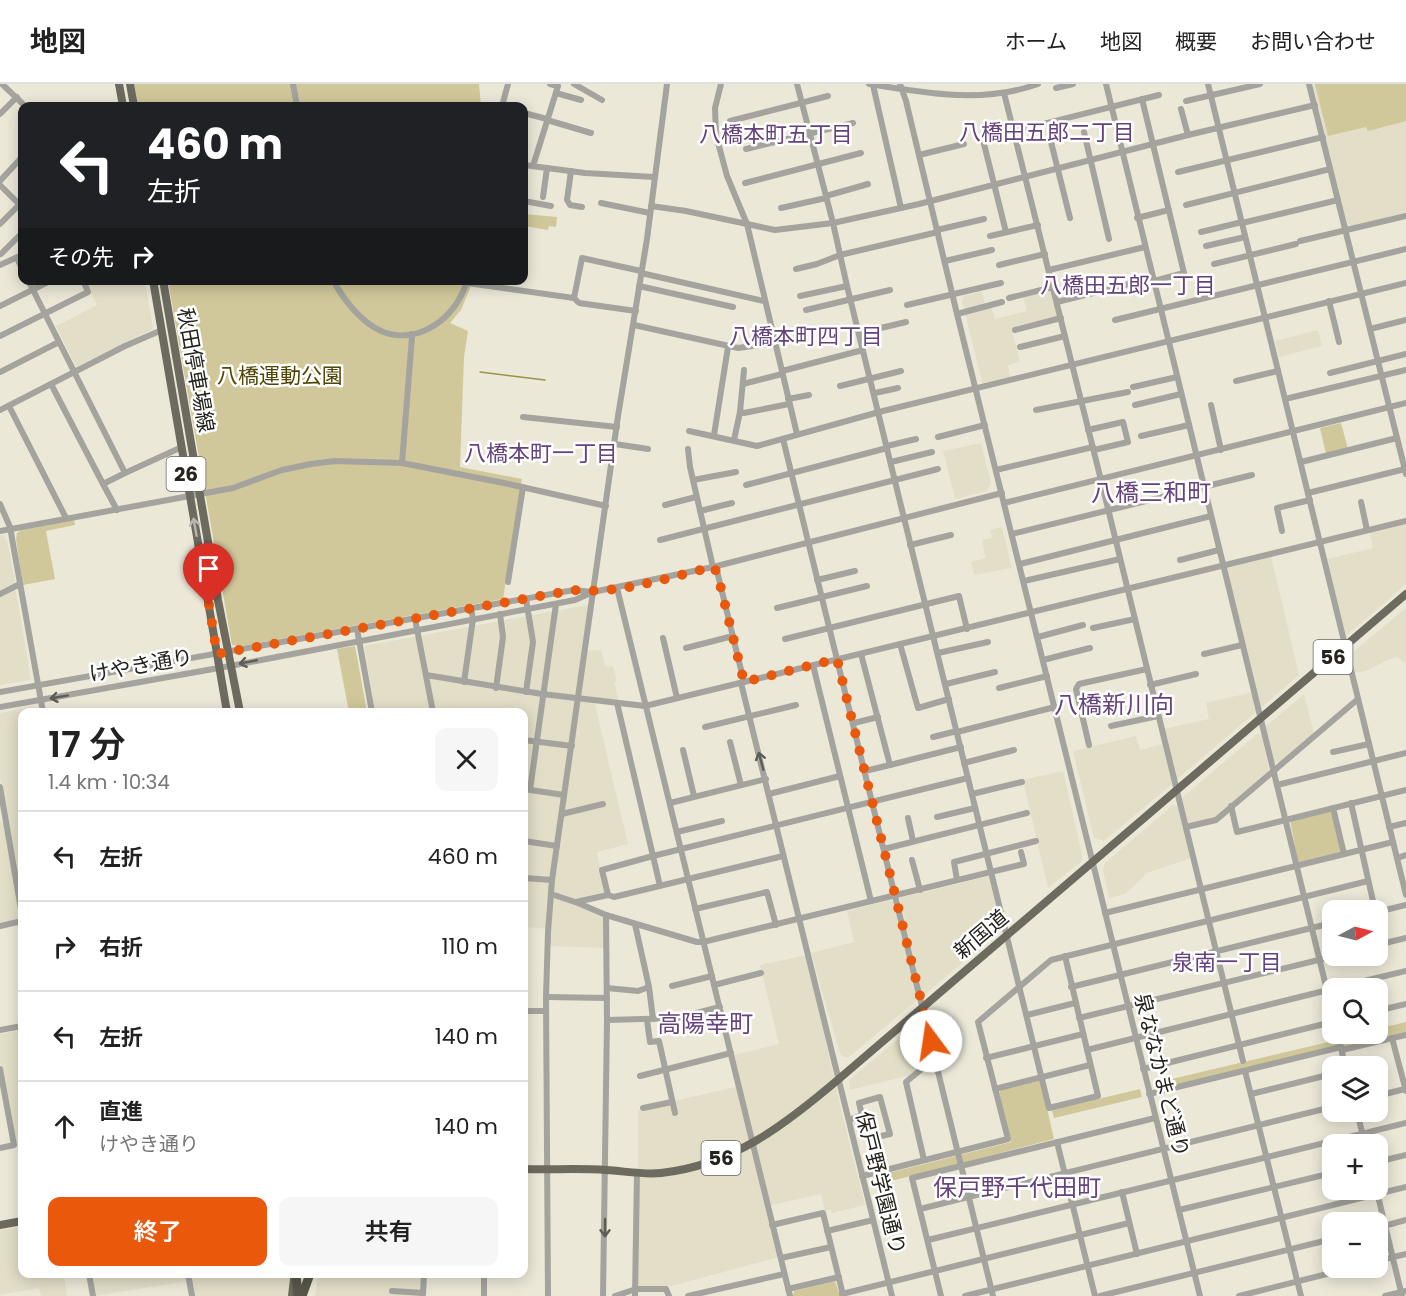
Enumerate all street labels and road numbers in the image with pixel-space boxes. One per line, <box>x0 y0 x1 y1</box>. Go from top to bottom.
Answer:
street label: 秋田停車場線 <box>171 305 221 435</box>
road number: 26 <box>166 457 206 491</box>
road number: 56 <box>1314 640 1352 674</box>
street label: けやき通り <box>87 642 195 688</box>
street label: 新国道 <box>948 903 1014 965</box>
street label: 泉ななかまど通り <box>1128 990 1196 1160</box>
street label: 保戸野学園通り <box>849 1108 913 1258</box>
road number: 56 <box>702 1141 740 1175</box>

